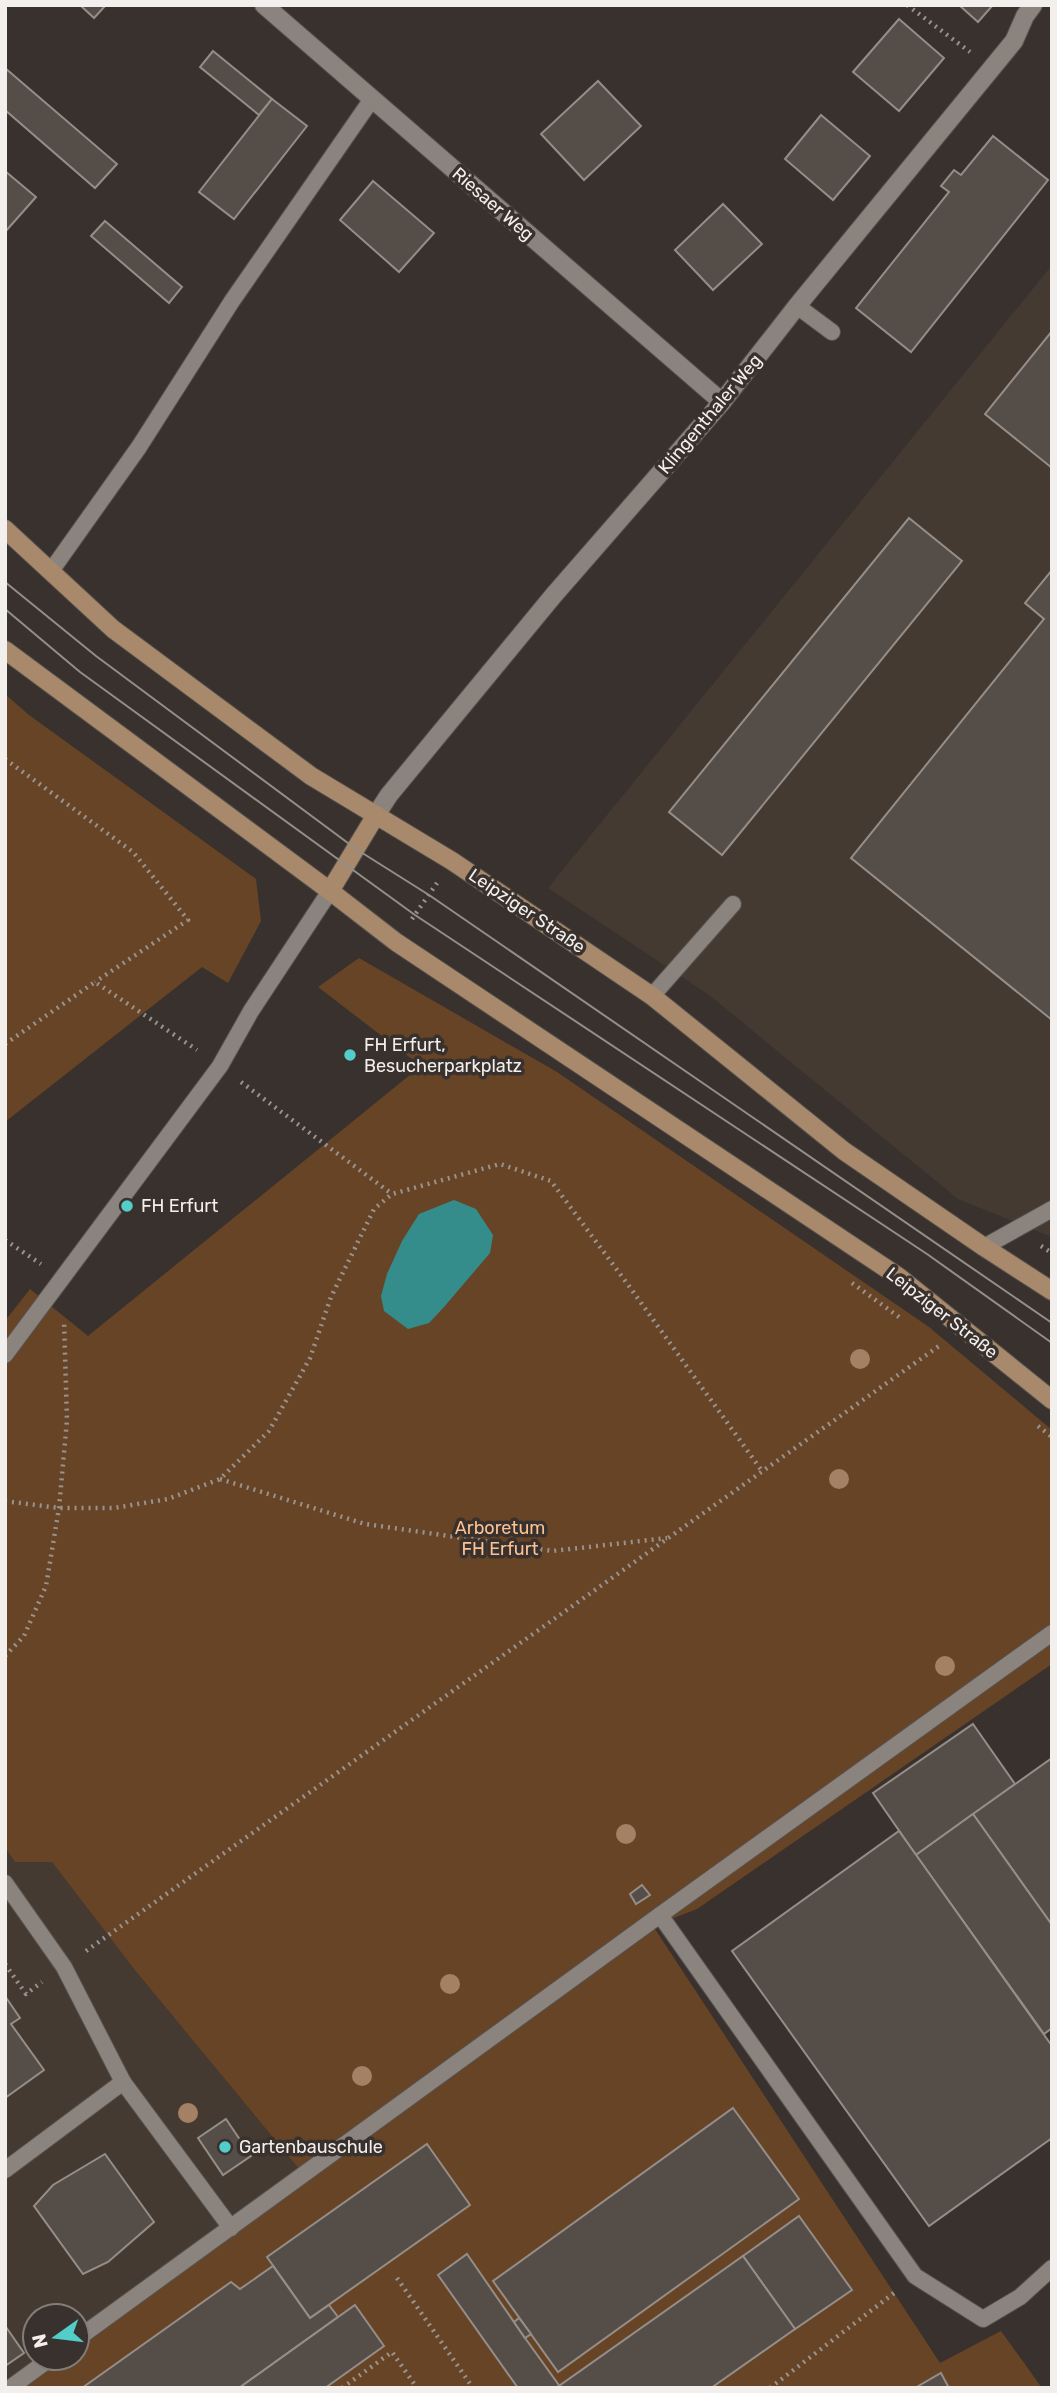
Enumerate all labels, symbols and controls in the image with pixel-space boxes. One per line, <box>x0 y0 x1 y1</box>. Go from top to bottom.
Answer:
street label: Riesaer Weg <box>448 163 538 245</box>
street label: Klingenthaler Weg <box>653 350 767 478</box>
street label: Leipziger Straße <box>465 864 589 958</box>
place label: FH Erfurt, Besucherparkplatz <box>364 1034 522 1077</box>
marker: FH Erfurt, Besucherparkplatz <box>342 1047 358 1063</box>
place label: FH Erfurt <box>141 1195 218 1217</box>
marker: FH Erfurt <box>119 1198 135 1214</box>
street label: Leipziger Straße <box>882 1263 1002 1363</box>
park label: Arboretum FH Erfurt <box>455 1517 545 1560</box>
place label: Gartenbauschule <box>239 2136 383 2158</box>
marker: Gartenbauschule <box>217 2139 233 2155</box>
north arrow <box>21 2302 91 2372</box>
text: N <box>27 2332 53 2350</box>

